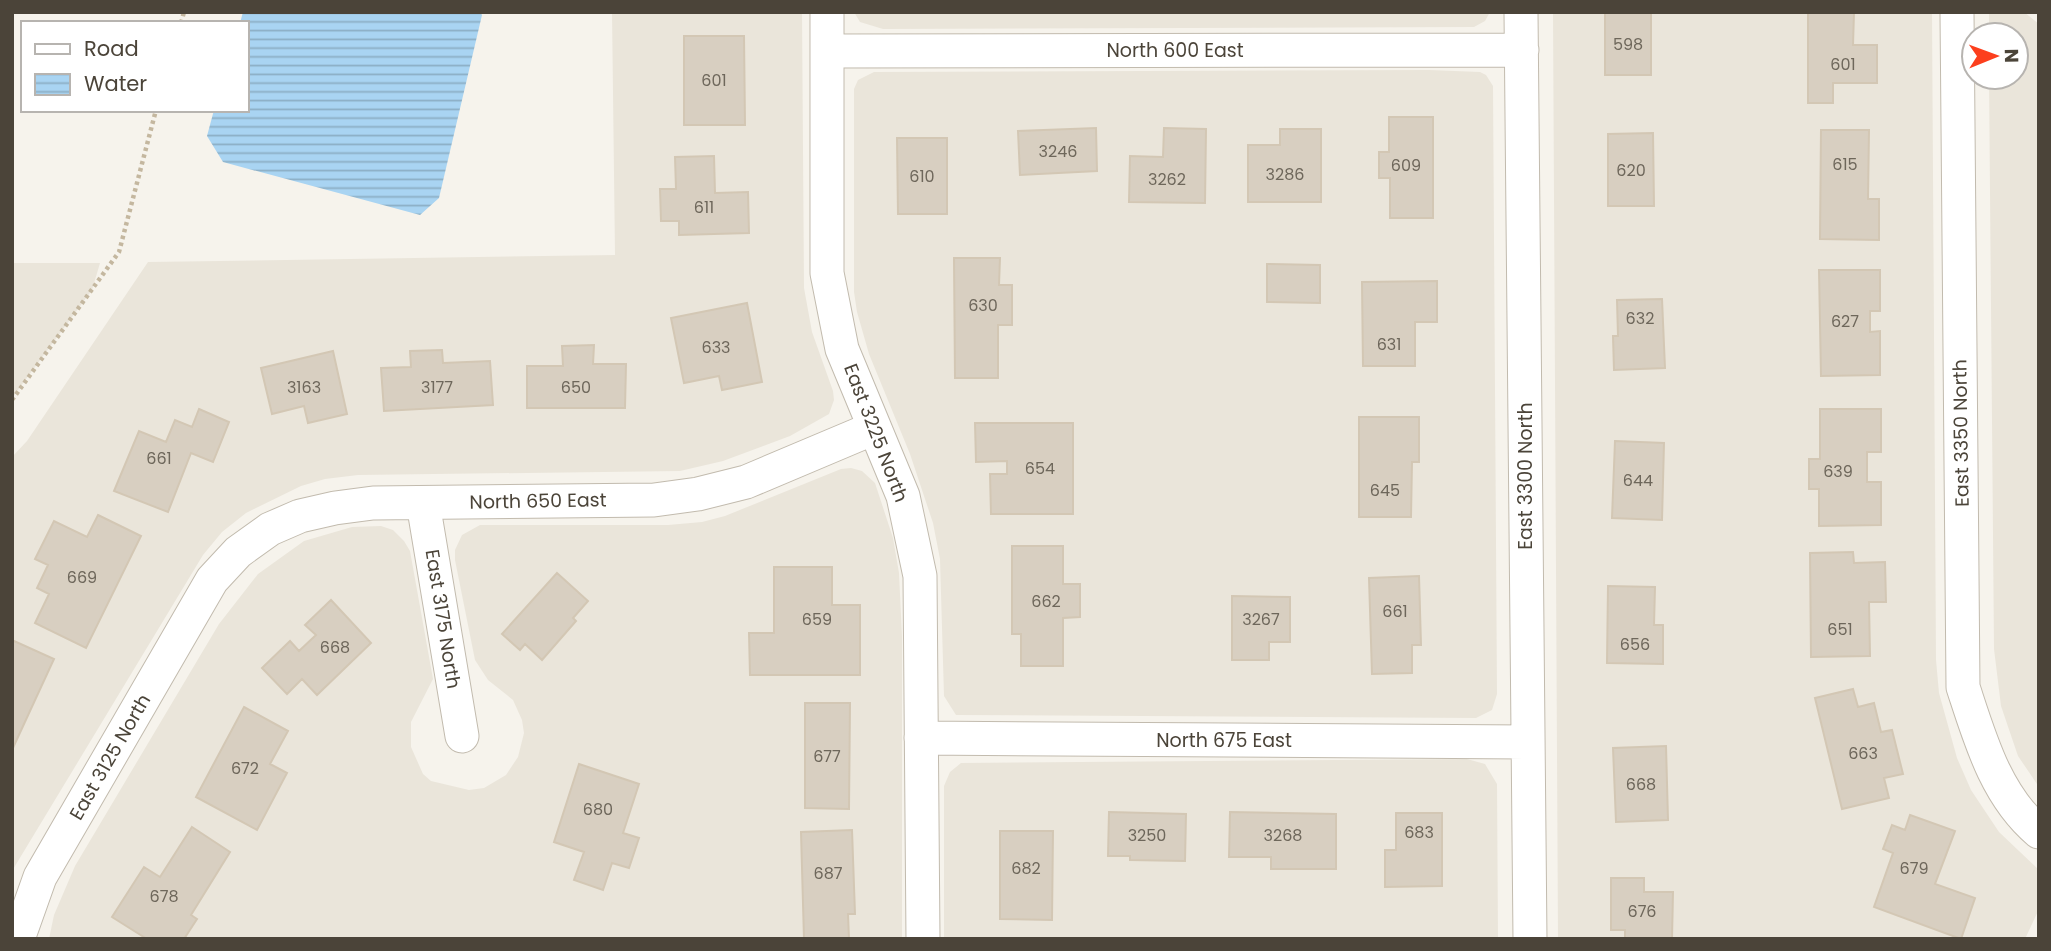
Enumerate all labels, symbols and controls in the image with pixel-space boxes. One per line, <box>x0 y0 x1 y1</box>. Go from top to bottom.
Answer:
legend <box>21 21 248 112</box>
north arrow <box>1960 21 2030 91</box>
house number: 598 <box>1613 33 1643 56</box>
text: Road <box>84 34 139 63</box>
street label: North 600 East <box>1106 37 1244 64</box>
text: N <box>1998 48 2025 63</box>
house number: 601 <box>1830 53 1856 76</box>
text: Water <box>84 69 147 98</box>
house number: 601 <box>701 69 727 92</box>
house number: 3246 <box>1039 140 1077 163</box>
house number: 615 <box>1832 153 1858 176</box>
house number: 609 <box>1391 154 1421 177</box>
house number: 620 <box>1616 159 1646 182</box>
house number: 3286 <box>1266 163 1304 186</box>
house number: 610 <box>909 165 935 188</box>
house number: 3262 <box>1148 168 1186 191</box>
house number: 611 <box>694 196 714 219</box>
house number: 630 <box>968 294 998 317</box>
house number: 632 <box>1626 307 1654 330</box>
house number: 627 <box>1831 310 1859 333</box>
house number: 631 <box>1377 333 1401 356</box>
house number: 633 <box>701 336 731 359</box>
street label: East 3350 North <box>1946 359 1976 507</box>
street label: East 3225 North <box>837 360 915 506</box>
house number: 3163 <box>287 376 321 399</box>
house number: 3177 <box>421 376 453 399</box>
house number: 650 <box>561 376 591 399</box>
street label: East 3300 North <box>1512 402 1539 550</box>
house number: 661 <box>146 447 172 470</box>
house number: 654 <box>1025 457 1055 480</box>
house number: 639 <box>1823 460 1853 483</box>
house number: 644 <box>1623 469 1653 492</box>
house number: 645 <box>1370 479 1400 502</box>
street label: North 650 East <box>469 486 607 516</box>
street label: East 3175 North <box>419 547 467 691</box>
house number: 669 <box>67 566 97 589</box>
house number: 662 <box>1031 590 1061 613</box>
house number: 661 <box>1382 600 1408 623</box>
house number: 659 <box>802 608 832 631</box>
house number: 3267 <box>1242 608 1280 631</box>
house number: 651 <box>1827 618 1853 641</box>
house number: 656 <box>1620 633 1650 656</box>
house number: 668 <box>320 636 350 659</box>
street label: East 3125 North <box>63 689 157 825</box>
street label: North 675 East <box>1156 727 1292 754</box>
house number: 663 <box>1848 742 1878 765</box>
house number: 677 <box>813 745 841 768</box>
house number: 672 <box>231 757 259 780</box>
house number: 668 <box>1626 773 1656 796</box>
house number: 680 <box>583 798 613 821</box>
house number: 683 <box>1404 821 1434 844</box>
house number: 3250 <box>1128 824 1166 847</box>
house number: 3268 <box>1264 824 1302 847</box>
house number: 682 <box>1011 857 1041 880</box>
house number: 679 <box>1900 857 1928 880</box>
house number: 687 <box>814 862 843 885</box>
house number: 678 <box>150 885 179 908</box>
house number: 676 <box>1627 900 1657 923</box>

